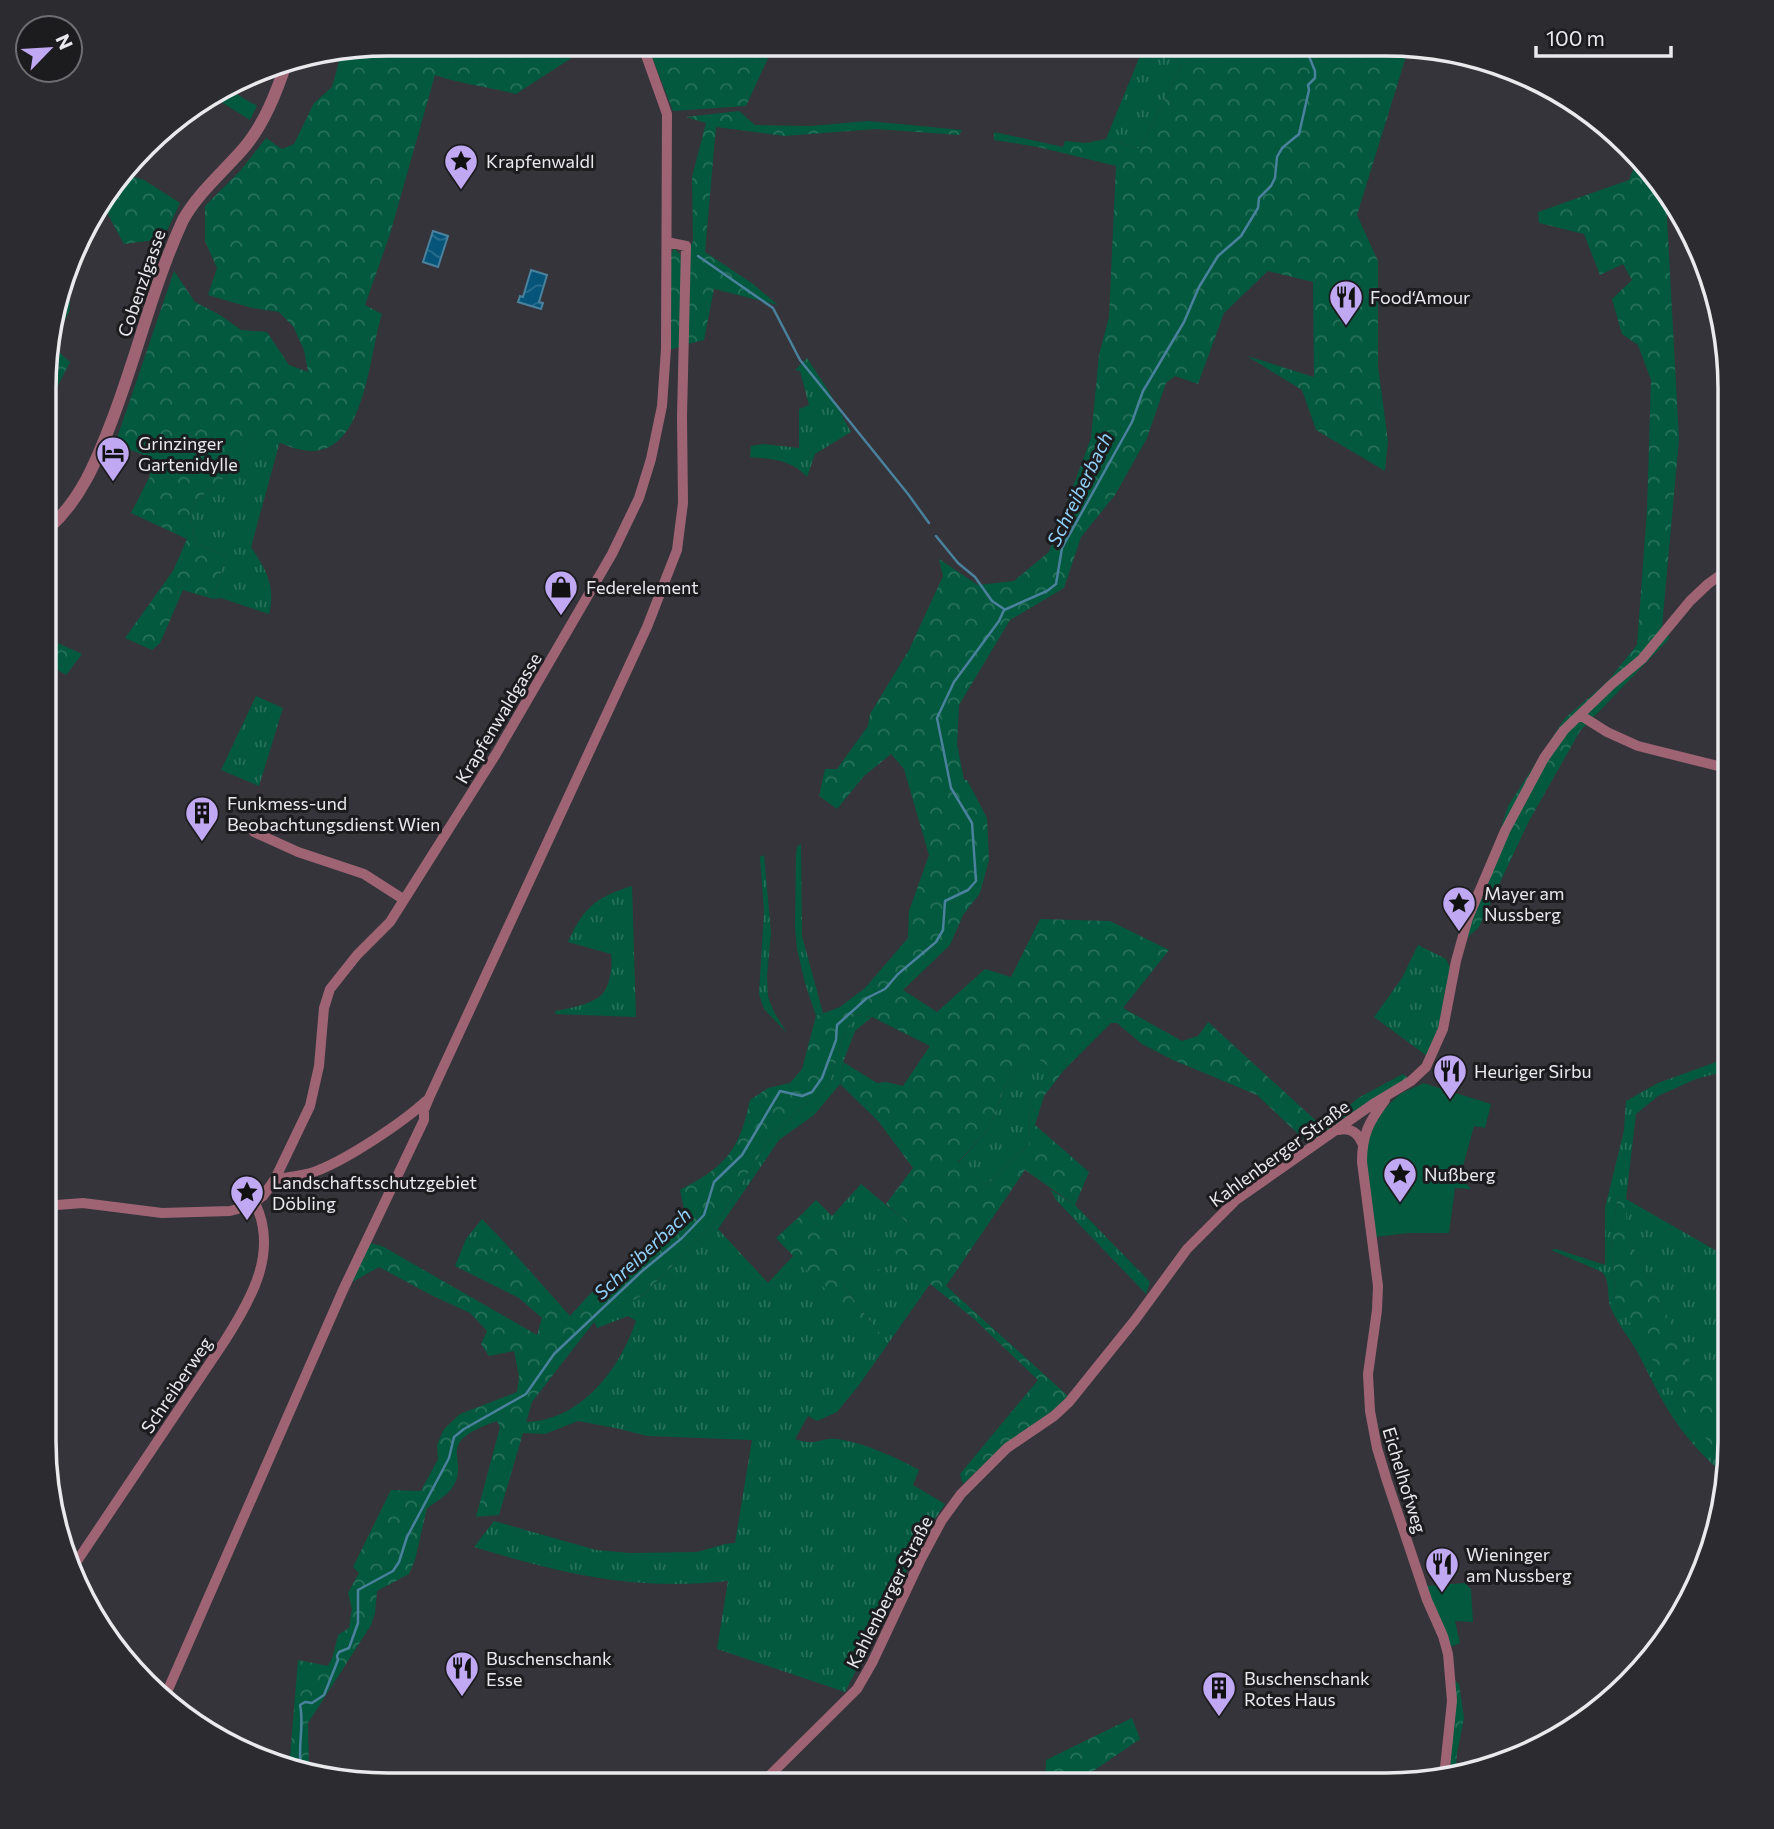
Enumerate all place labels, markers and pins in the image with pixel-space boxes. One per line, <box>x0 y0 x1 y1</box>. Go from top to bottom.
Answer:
place icon: Krapfenwaldl <box>442 142 480 191</box>
place label: Krapfenwaldl <box>486 150 594 172</box>
restaurant icon: Food‘Amour <box>1327 278 1365 327</box>
place label: Food‘Amour <box>1370 286 1470 308</box>
place label: Grinzinger Gartenidylle <box>138 432 238 475</box>
hotel icon: Grinzinger Gartenidylle <box>94 434 132 483</box>
shop icon: Federelement <box>542 568 580 617</box>
place label: Federelement <box>586 576 699 598</box>
place label: Funkmess-und Beobachtungsdienst Wien <box>227 792 440 835</box>
building icon: Funkmess-und Beobachtungsdienst Wien <box>183 794 221 843</box>
place label: Mayer am Nussberg <box>1484 882 1565 925</box>
place icon: Mayer am Nussberg <box>1440 884 1478 933</box>
restaurant icon: Heuriger Sirbu <box>1431 1052 1469 1101</box>
place label: Heuriger Sirbu <box>1474 1060 1592 1082</box>
place icon: Nußberg <box>1381 1155 1419 1204</box>
place label: Nußberg <box>1424 1163 1496 1185</box>
place label: Landschaftsschutzgebiet Döbling <box>272 1171 477 1214</box>
place icon: Landschaftsschutzgebiet Döbling <box>228 1173 266 1222</box>
place label: Wieninger am Nussberg <box>1466 1543 1572 1586</box>
restaurant icon: Wieninger am Nussberg <box>1423 1545 1461 1594</box>
place label: Buschenschank Esse <box>486 1647 612 1690</box>
restaurant icon: Buschenschank Esse <box>443 1649 481 1698</box>
place label: Buschenschank Rotes Haus <box>1244 1667 1370 1710</box>
building icon: Buschenschank Rotes Haus <box>1200 1669 1238 1718</box>

